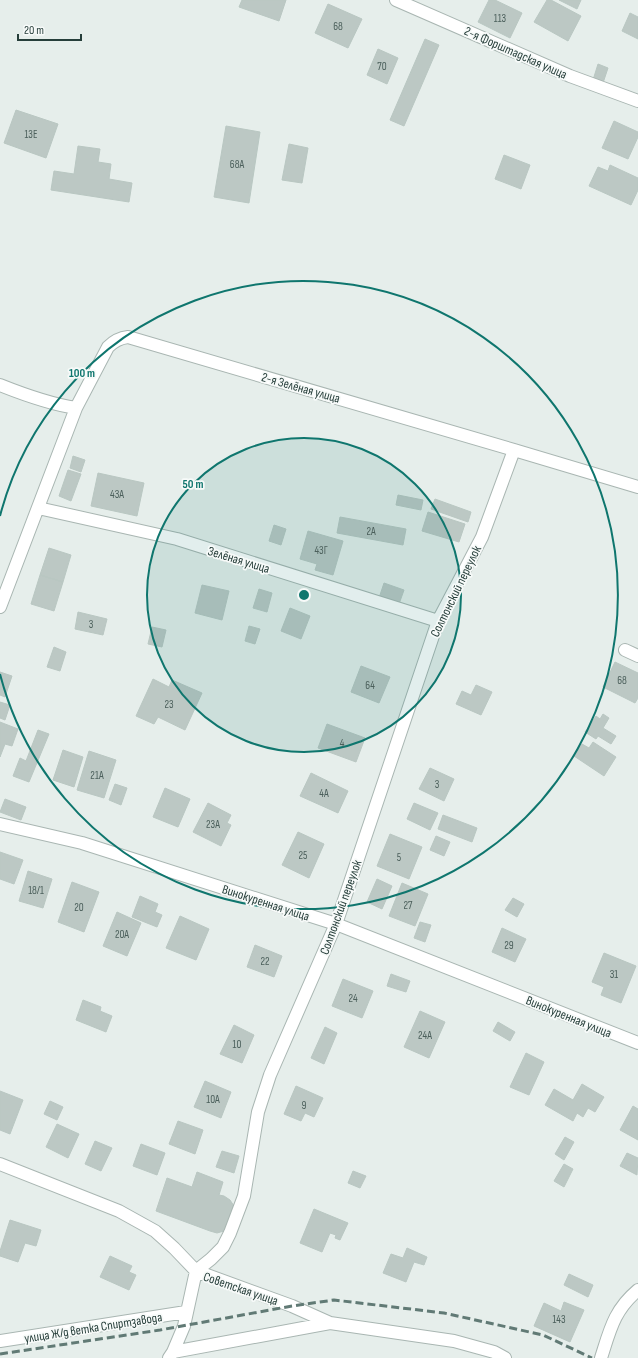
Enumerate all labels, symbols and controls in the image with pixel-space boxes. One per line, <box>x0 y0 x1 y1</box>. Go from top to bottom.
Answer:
house number: 113 <box>494 12 507 25</box>
scale bar <box>18 16 81 42</box>
house number: 68 <box>333 20 343 33</box>
text: 20 m <box>24 23 44 38</box>
street label: 2-я Форштадская улица <box>462 23 569 83</box>
house number: 70 <box>377 60 387 73</box>
house number: 13Е <box>25 128 38 141</box>
house number: 68А <box>230 158 244 171</box>
text: 100 m <box>69 366 95 381</box>
street label: 2-я Зелёная улица <box>260 369 342 407</box>
text: 50 m <box>183 477 203 492</box>
house number: 43А <box>110 488 124 501</box>
house number: 2А <box>366 525 376 538</box>
street label: Зелёная улица <box>206 543 272 577</box>
street label: Солтонский переулок <box>427 543 485 640</box>
house number: 43Г <box>314 544 328 557</box>
centre of rings <box>297 588 311 602</box>
house number: 3 <box>89 618 94 631</box>
house number: 68 <box>617 674 627 687</box>
house number: 64 <box>365 679 375 692</box>
house number: 23 <box>164 698 174 711</box>
house number: 4 <box>340 737 345 750</box>
house number: 21А <box>90 769 104 782</box>
house number: 3 <box>435 778 440 791</box>
house number: 4А <box>319 787 329 800</box>
house number: 23А <box>206 818 220 831</box>
house number: 25 <box>299 849 307 862</box>
house number: 5 <box>397 851 401 864</box>
street label: Солтонский переулок <box>316 858 366 957</box>
street label: Винокуренная улица <box>220 881 311 925</box>
house number: 18/1 <box>28 884 44 897</box>
house number: 27 <box>404 899 413 912</box>
house number: 20 <box>74 901 84 914</box>
house number: 20А <box>115 928 129 941</box>
house number: 29 <box>504 939 514 952</box>
house number: 22 <box>260 955 270 968</box>
house number: 31 <box>610 968 618 981</box>
house number: 24 <box>348 992 358 1005</box>
street label: Винокуренная улица <box>523 992 614 1041</box>
house number: 24А <box>418 1029 432 1042</box>
house number: 10 <box>233 1038 241 1051</box>
house number: 10А <box>206 1093 220 1106</box>
house number: 9 <box>302 1099 307 1112</box>
street label: Советская улица <box>201 1269 280 1309</box>
street label: улица Ж/д ветка Спиртзавода <box>23 1309 163 1347</box>
house number: 143 <box>552 1313 566 1326</box>

